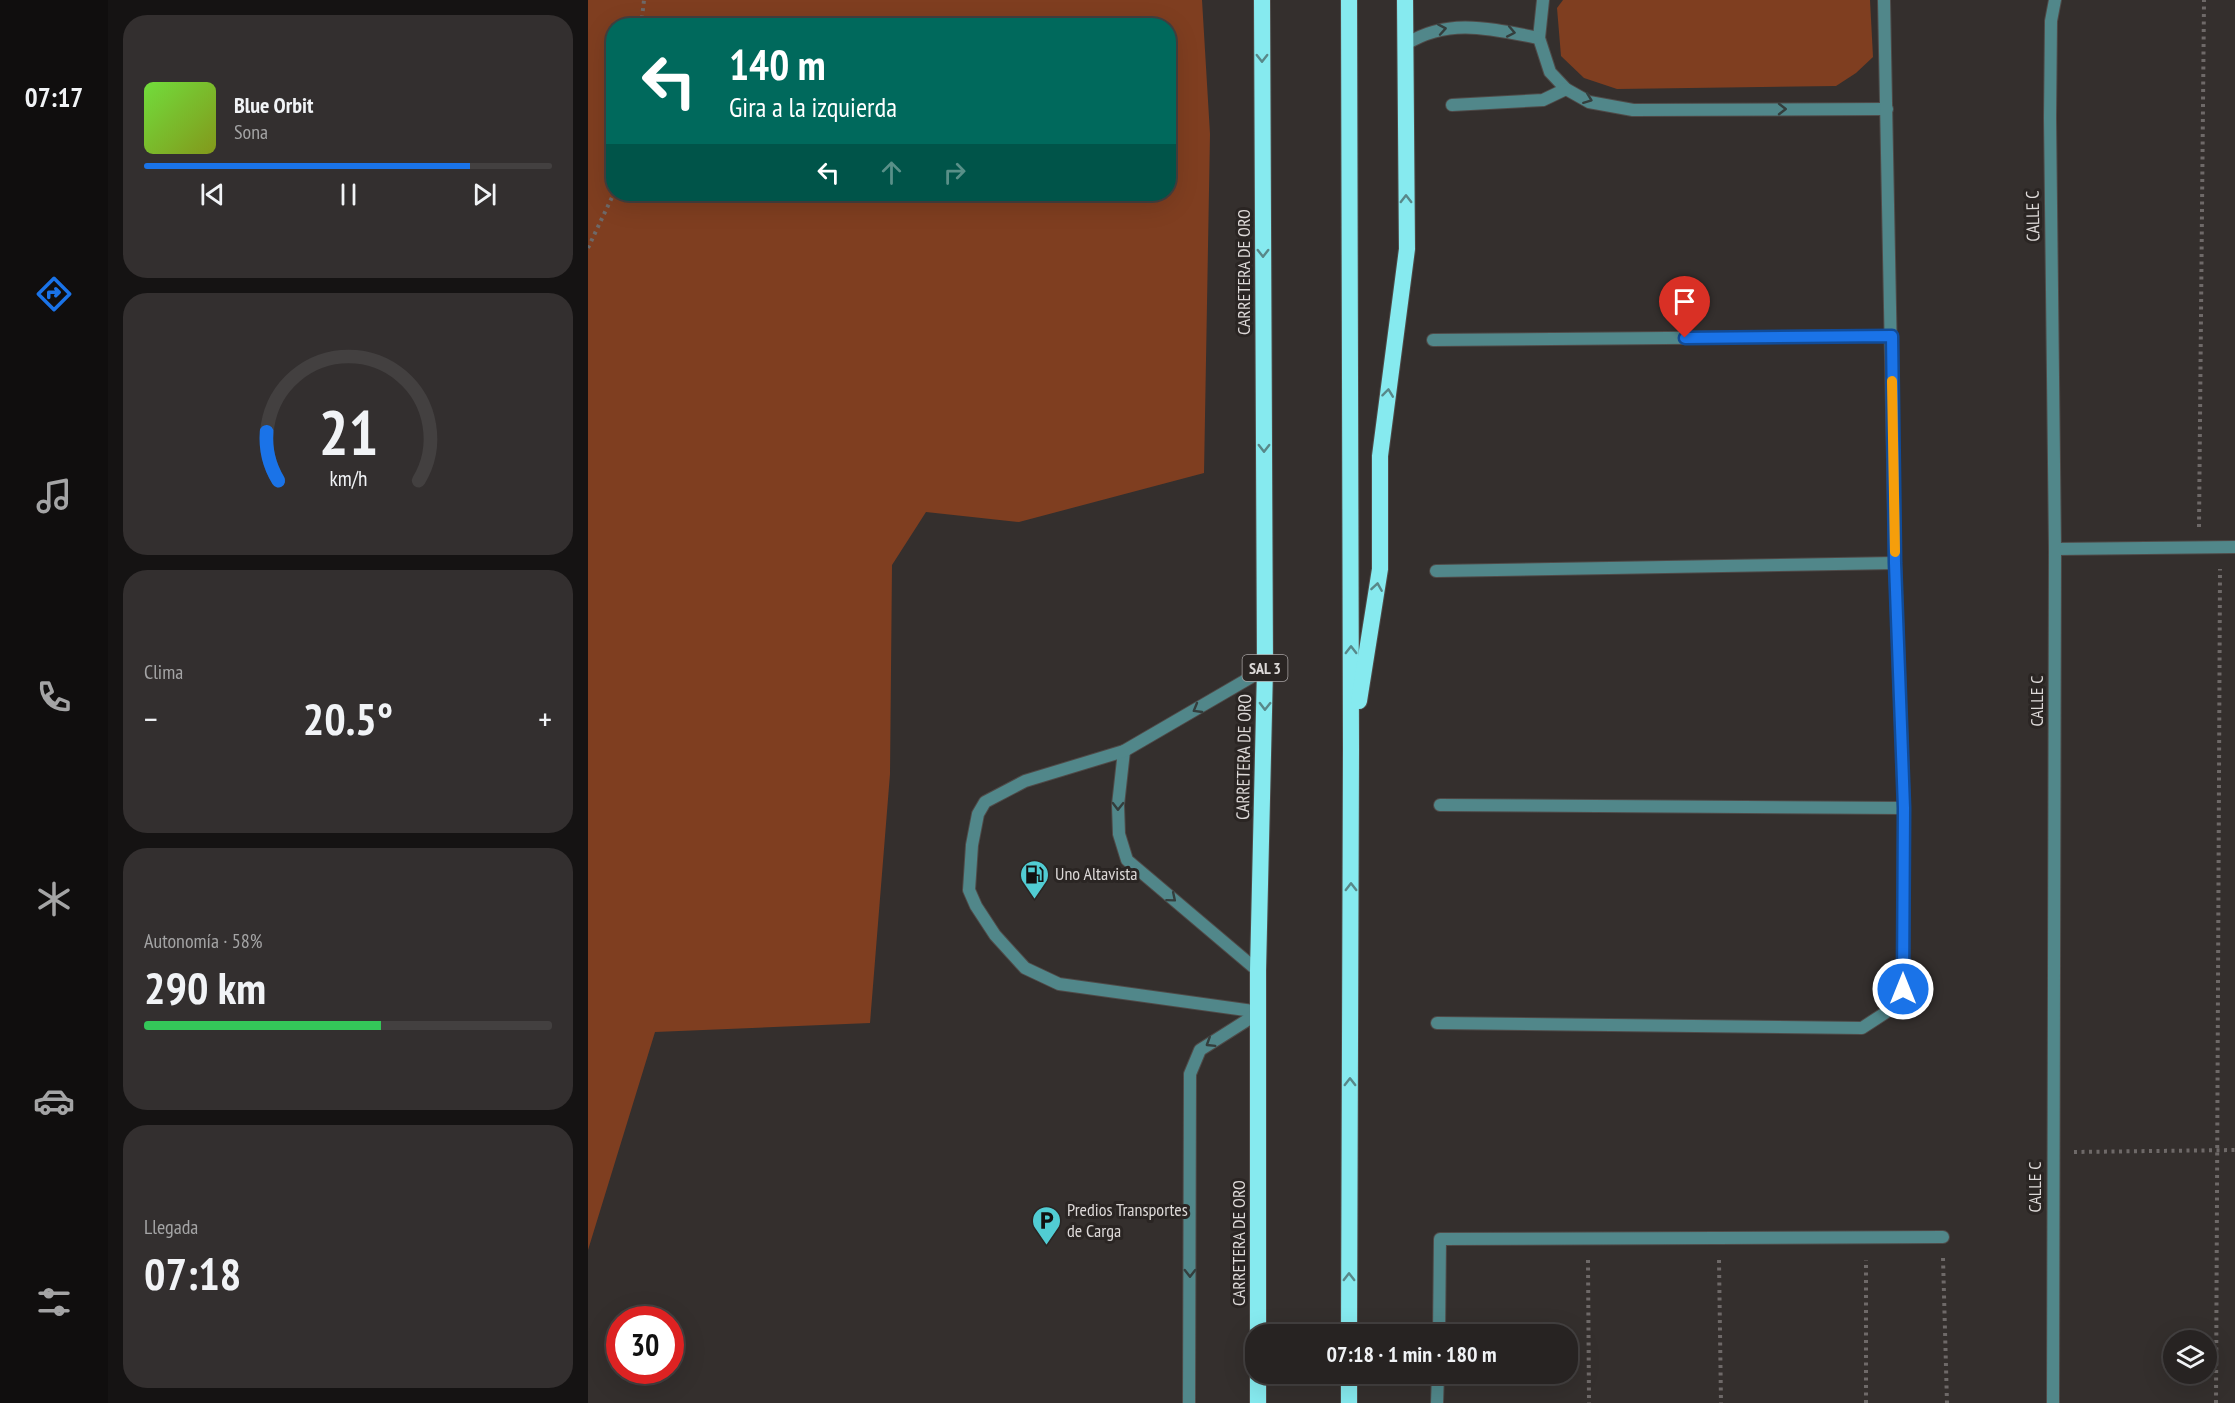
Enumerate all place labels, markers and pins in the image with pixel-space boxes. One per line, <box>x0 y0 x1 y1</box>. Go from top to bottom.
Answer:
pin <box>1659 276 1710 338</box>
fuel station icon: Uno Altavista <box>1018 858 1050 900</box>
place label: Uno Altavista <box>1055 862 1137 885</box>
place label: Predios Transportes de Carga <box>1067 1198 1188 1242</box>
parking icon: Predios Transportes de Carga <box>1030 1204 1062 1246</box>

